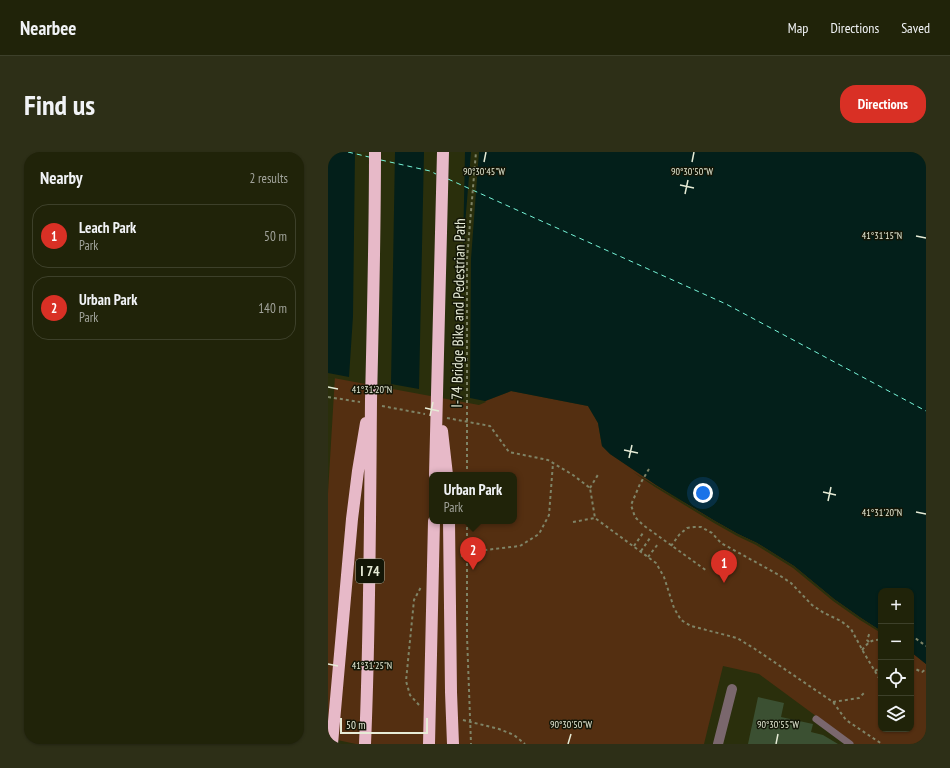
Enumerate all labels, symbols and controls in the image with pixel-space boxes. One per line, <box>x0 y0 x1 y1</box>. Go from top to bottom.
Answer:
text: Nearbee <box>20 16 77 40</box>
text: Map <box>788 19 808 37</box>
text: Directions <box>830 19 879 37</box>
text: Saved <box>901 19 930 37</box>
button: Directions <box>840 85 926 123</box>
text: Find us <box>24 86 95 123</box>
text: 90°30'45"W <box>463 165 505 178</box>
text: 90°30'50"W <box>671 165 713 178</box>
text: Nearby <box>40 167 83 189</box>
text: 2 results <box>249 170 288 187</box>
text: Leach Park <box>79 218 136 237</box>
street label: I-74 Bridge Bike and Pedestrian Path <box>447 218 469 408</box>
text: 1 <box>51 228 57 245</box>
text: 50 m <box>264 228 287 245</box>
text: 41°31'15"N <box>862 229 902 242</box>
text: Park <box>79 237 98 254</box>
text: Urban Park <box>79 290 137 309</box>
text: 2 <box>51 300 57 317</box>
text: 140 m <box>258 300 287 317</box>
text: Park <box>79 309 98 326</box>
text: 41°31'20"N <box>352 383 392 396</box>
popup <box>429 472 517 524</box>
text: Urban Park <box>444 480 502 499</box>
your location <box>693 483 713 503</box>
text: Park <box>444 499 463 516</box>
text: 41°31'20"N <box>862 506 902 519</box>
pin: 2 <box>460 537 486 570</box>
pin: 1 <box>711 550 737 583</box>
road number: I 74 <box>356 559 384 583</box>
map controls <box>878 588 914 732</box>
button: + <box>878 588 914 624</box>
button: − <box>878 624 914 660</box>
text: 41°31'25"N <box>352 659 392 672</box>
button: locate <box>878 660 914 696</box>
button: layers <box>878 696 914 732</box>
scale bar <box>340 716 428 735</box>
text: 50 m <box>346 718 365 732</box>
text: 90°30'50"W <box>550 718 592 731</box>
text: 90°30'55"W <box>757 718 799 731</box>

